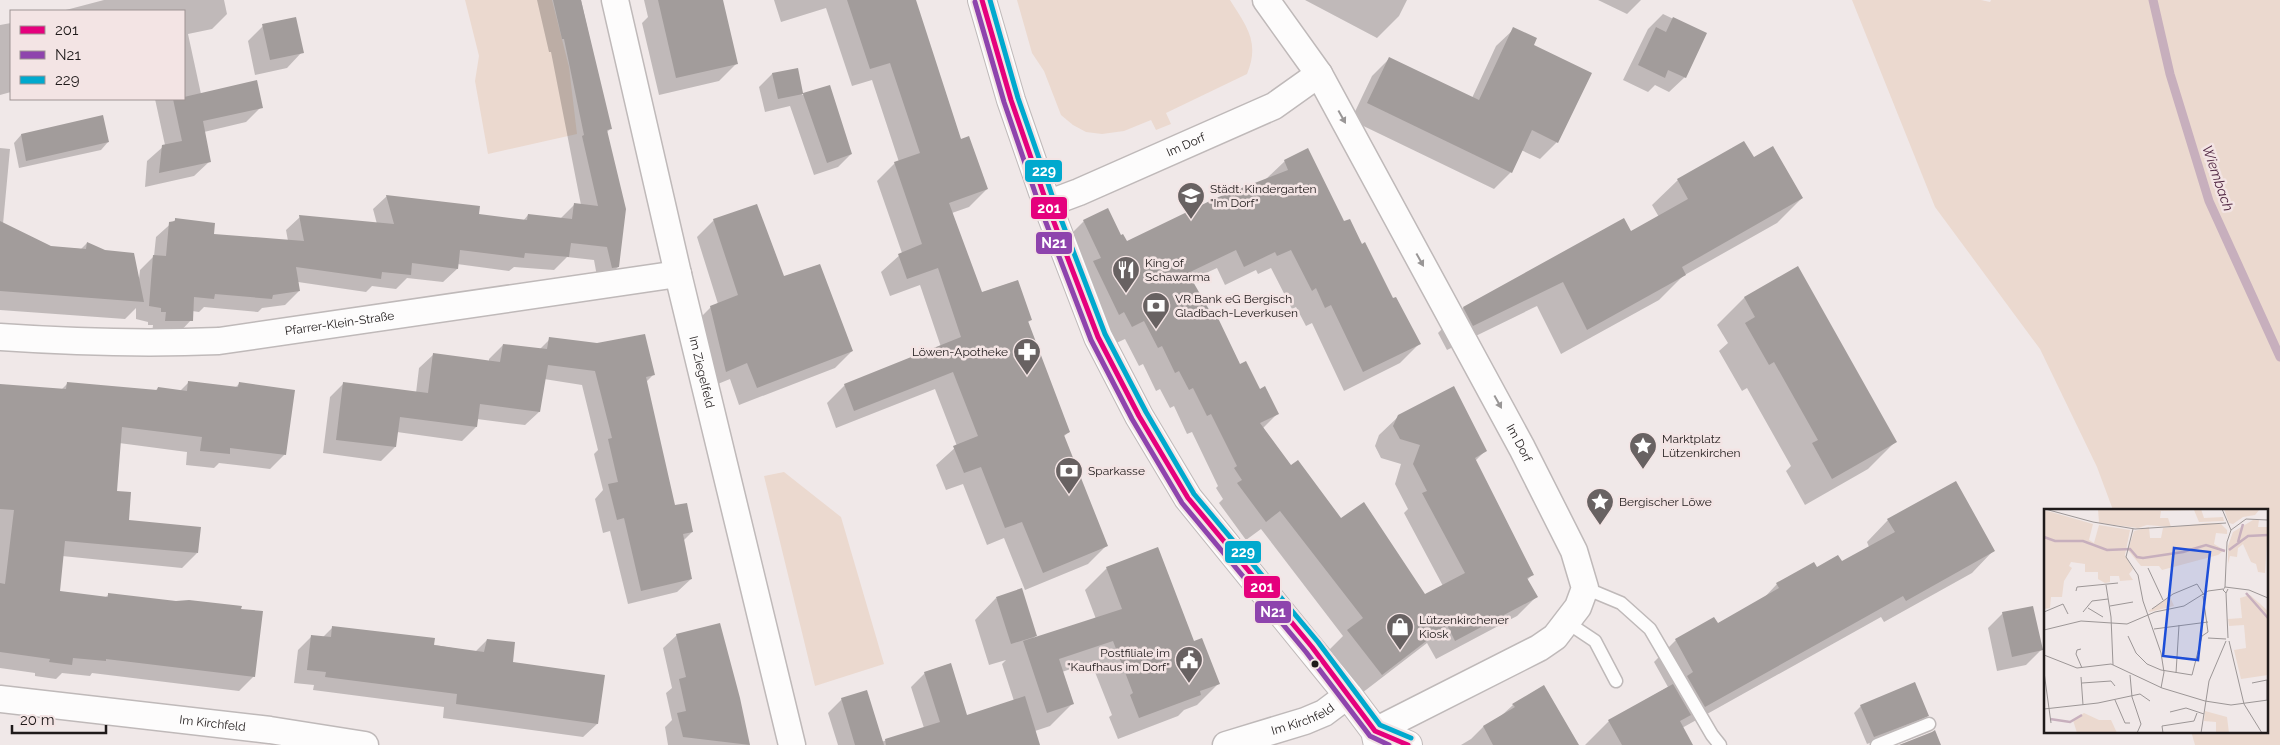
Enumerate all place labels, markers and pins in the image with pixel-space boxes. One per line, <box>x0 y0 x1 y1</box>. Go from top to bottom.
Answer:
school or university icon: Städt. Kindergarten "Im Dorf" <box>1176 181 1206 220</box>
place label: Städt. Kindergarten "Im Dorf" <box>1210 182 1317 210</box>
restaurant icon: King of Schawarma <box>1111 255 1141 294</box>
place label: King of Schawarma <box>1145 256 1210 284</box>
bank icon: VR Bank eG Bergisch Gladbach-Leverkusen <box>1141 291 1171 330</box>
place label: VR Bank eG Bergisch Gladbach-Leverkusen <box>1175 292 1298 320</box>
pharmacy icon: Löwen-Apotheke <box>1012 337 1042 376</box>
place label: Löwen-Apotheke <box>912 345 1008 359</box>
place icon: Marktplatz Lützenkirchen <box>1628 431 1658 470</box>
place label: Marktplatz Lützenkirchen <box>1662 432 1741 460</box>
bank icon: Sparkasse <box>1054 456 1084 495</box>
place label: Sparkasse <box>1088 464 1145 478</box>
place icon: Bergischer Löwe <box>1585 487 1615 526</box>
place label: Bergischer Löwe <box>1619 495 1712 509</box>
shop icon: Lützenkirchener Kiosk <box>1385 612 1415 651</box>
place label: Lützenkirchener Kiosk <box>1419 613 1510 641</box>
public building icon: Postfiliale im "Kaufhaus im Dorf" <box>1174 645 1204 684</box>
place label: Postfiliale im "Kaufhaus im Dorf" <box>1067 646 1170 674</box>
unlabelled marker <box>1310 659 1320 669</box>

